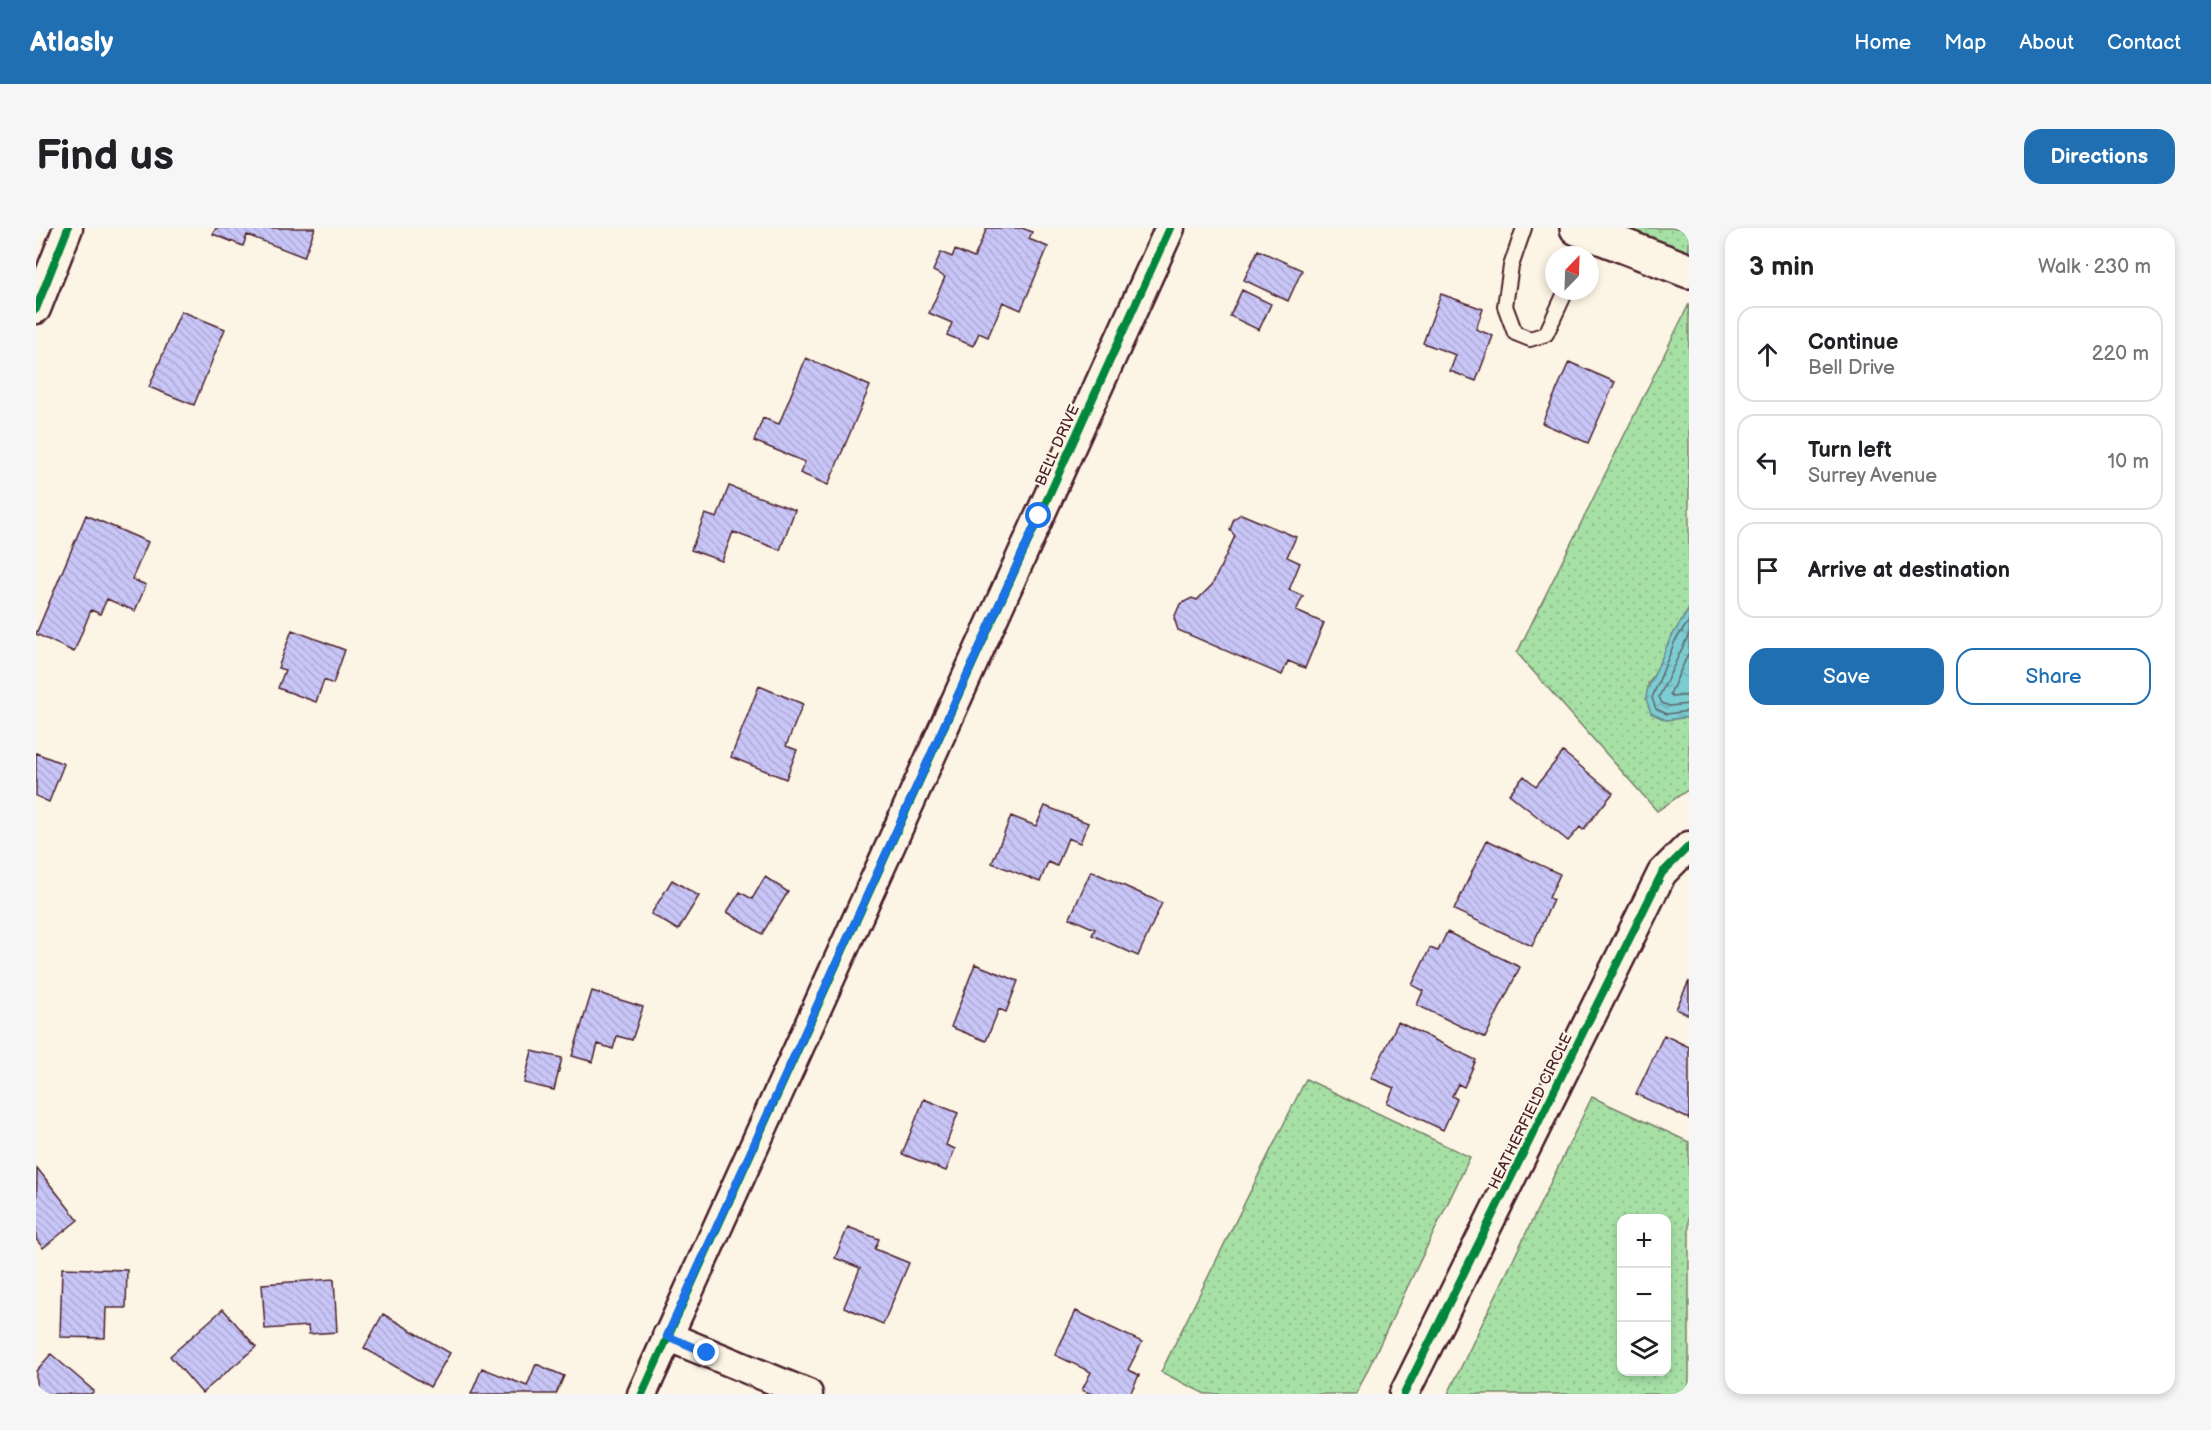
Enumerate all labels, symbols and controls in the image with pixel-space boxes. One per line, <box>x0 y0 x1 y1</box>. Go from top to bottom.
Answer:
text: Atlasly <box>30 26 113 59</box>
text: Home <box>1854 30 1911 55</box>
text: Map <box>1944 30 1986 55</box>
text: About <box>2019 30 2074 55</box>
text: Contact <box>2107 30 2181 55</box>
button: Directions <box>2024 129 2175 184</box>
text: Find us <box>36 131 174 182</box>
north arrow <box>1545 246 1599 300</box>
text: 3 min <box>1749 252 1814 283</box>
text: Walk · 230 m <box>2038 255 2151 279</box>
text: Continue <box>1808 329 1898 356</box>
icon: ahead <box>1751 338 1784 371</box>
text: 220 m <box>2092 342 2149 366</box>
text: Bell Drive <box>1808 356 1895 380</box>
street label: BELL DRIVE <box>1031 402 1084 489</box>
text: Turn left <box>1808 437 1892 464</box>
icon: left <box>1751 446 1784 479</box>
text: 10 m <box>2108 450 2149 474</box>
text: Surrey Avenue <box>1808 464 1937 488</box>
route start <box>1025 502 1051 528</box>
icon: arrive <box>1751 554 1784 587</box>
text: Arrive at destination <box>1808 557 2010 584</box>
button: Save <box>1749 648 1944 705</box>
button: Share <box>1956 648 2151 705</box>
street label: HEATHERFIELD CIRCLE <box>1484 1030 1577 1192</box>
map controls <box>1617 1214 1671 1376</box>
button: + <box>1617 1214 1671 1268</box>
button: − <box>1617 1268 1671 1322</box>
button: layers <box>1617 1322 1671 1376</box>
route end <box>693 1339 719 1365</box>

